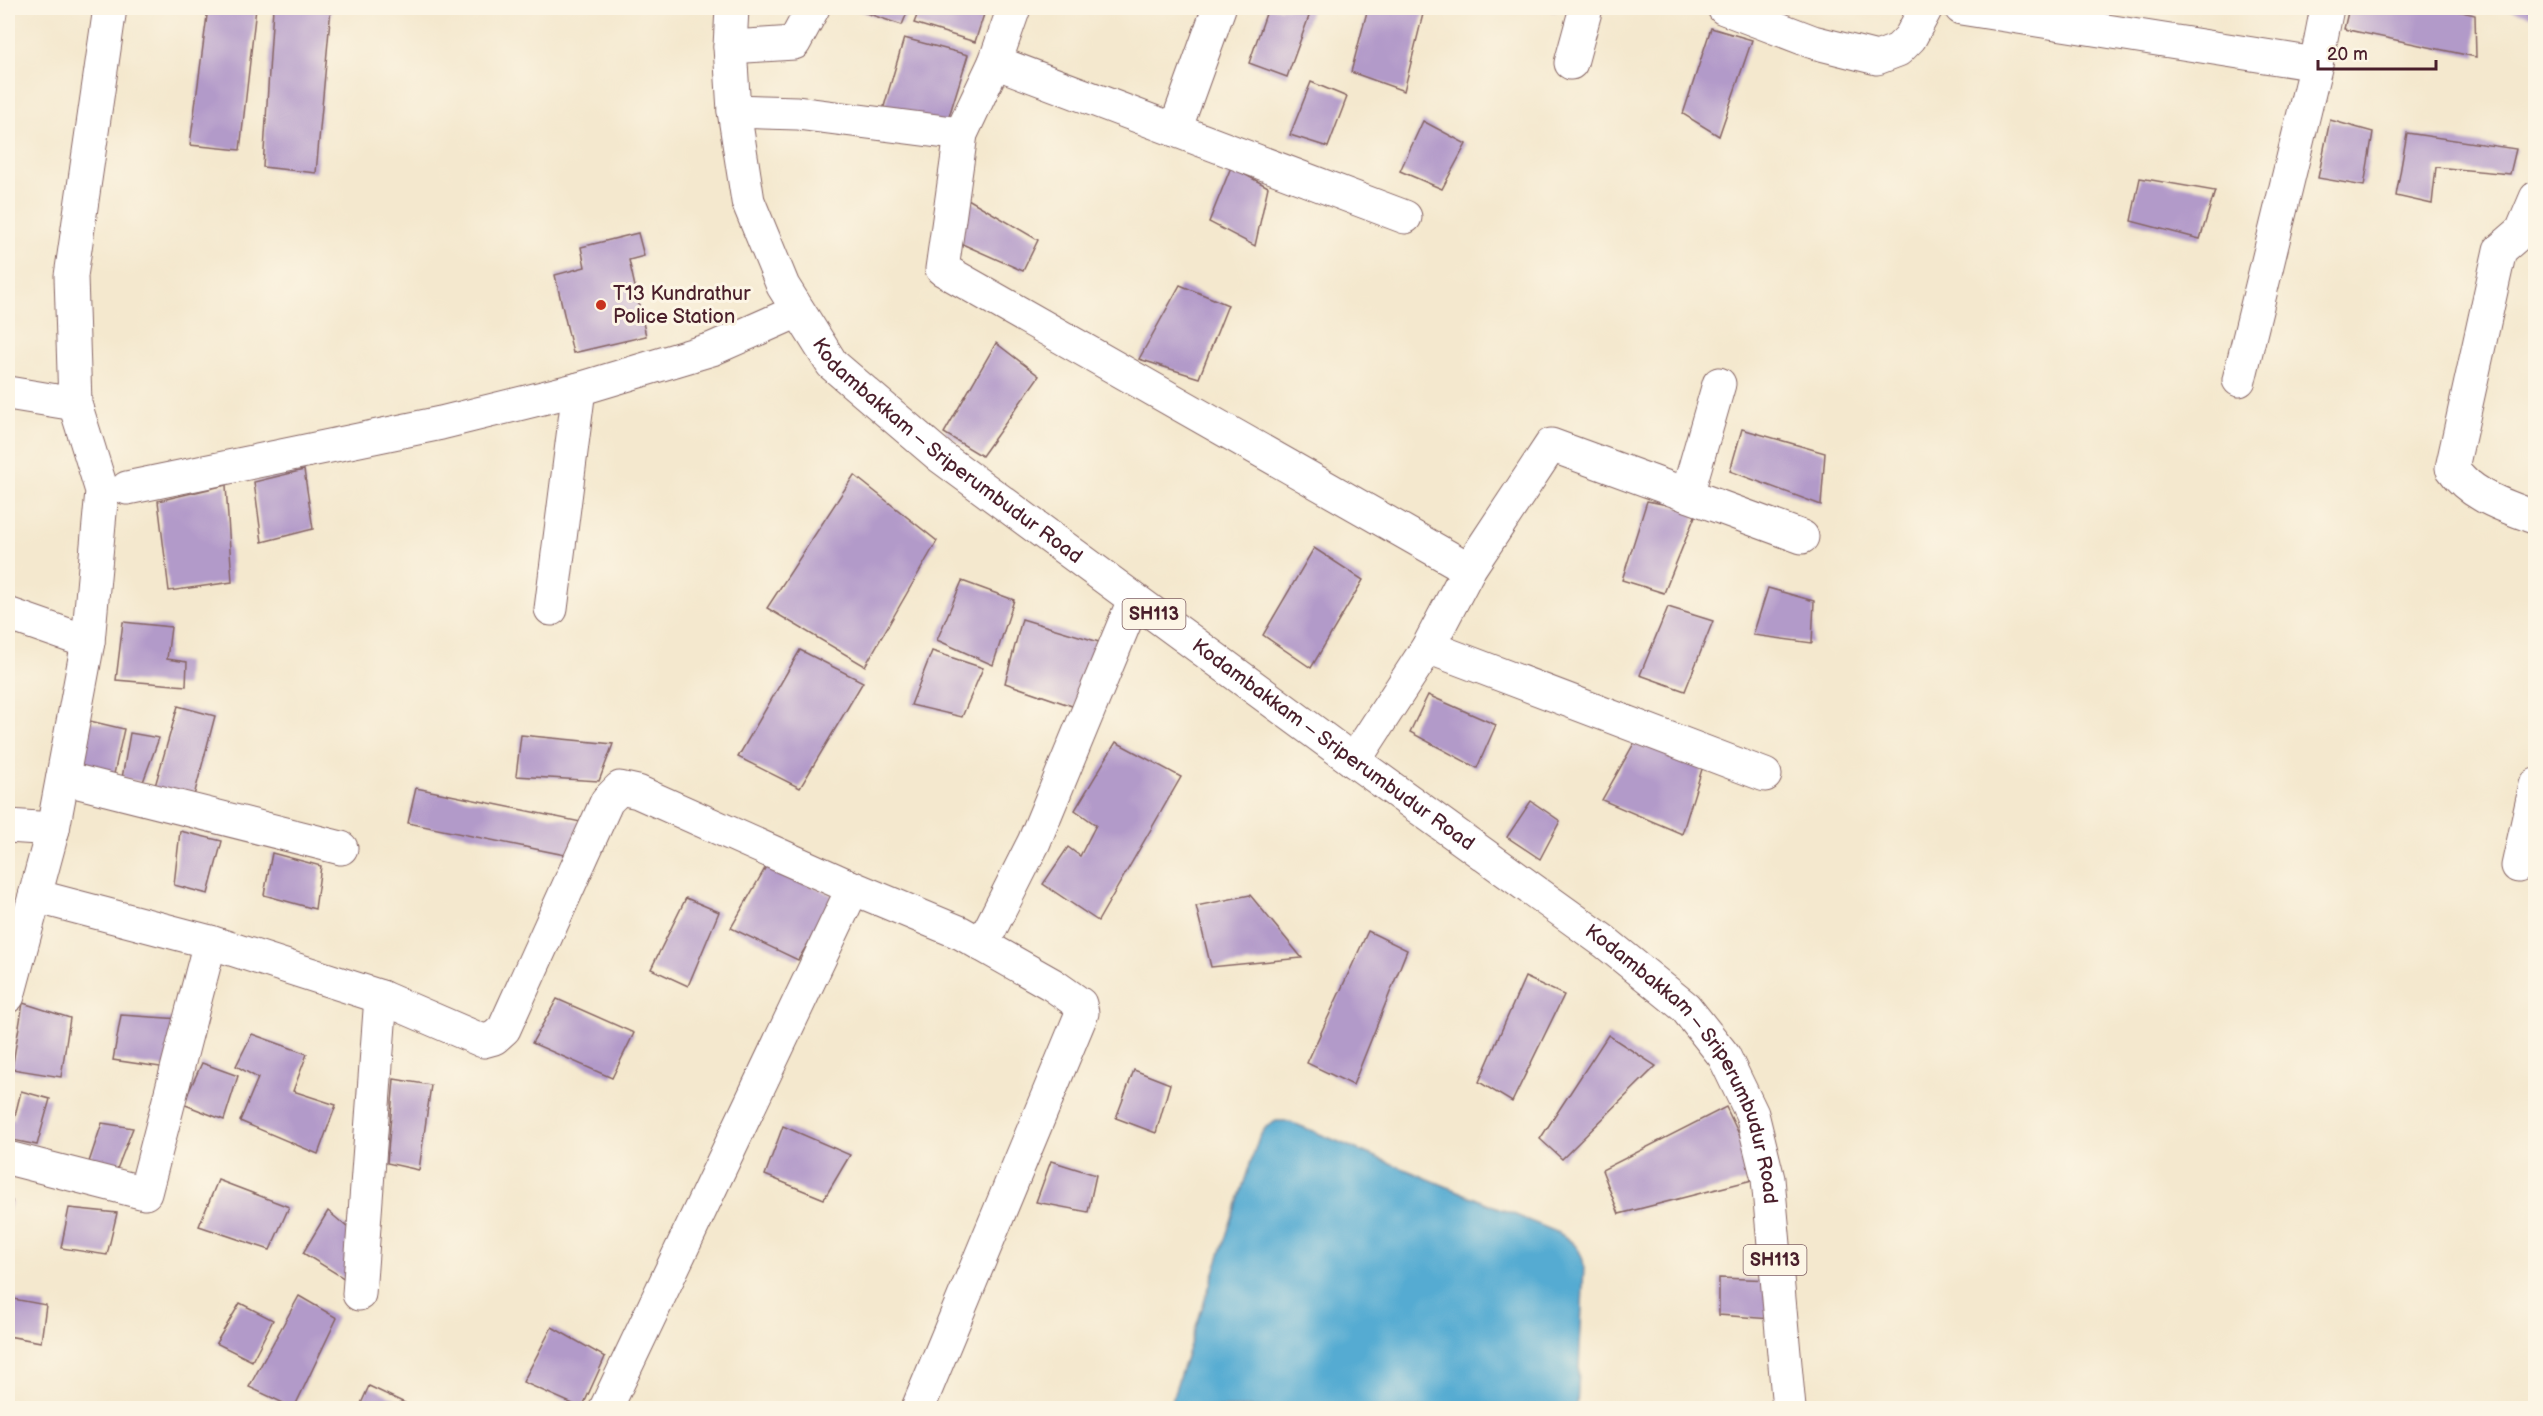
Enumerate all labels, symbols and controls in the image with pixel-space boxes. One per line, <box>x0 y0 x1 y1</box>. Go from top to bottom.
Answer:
scale bar <box>2318 33 2436 71</box>
text: 20 m <box>2327 44 2368 65</box>
place label: T13 Kundrathur Police Station <box>613 282 751 329</box>
marker: T13 Kundrathur Police Station <box>594 298 608 312</box>
street label: Kodambakkam – Sriperumbudur Road <box>807 334 1087 569</box>
road number: SH113 <box>1122 599 1186 629</box>
street label: Kodambakkam – Sriperumbudur Road <box>1187 634 1479 856</box>
street label: Kodambakkam – Sriperumbudur Road <box>1580 920 1782 1205</box>
road number: SH113 <box>1744 1245 1806 1275</box>

